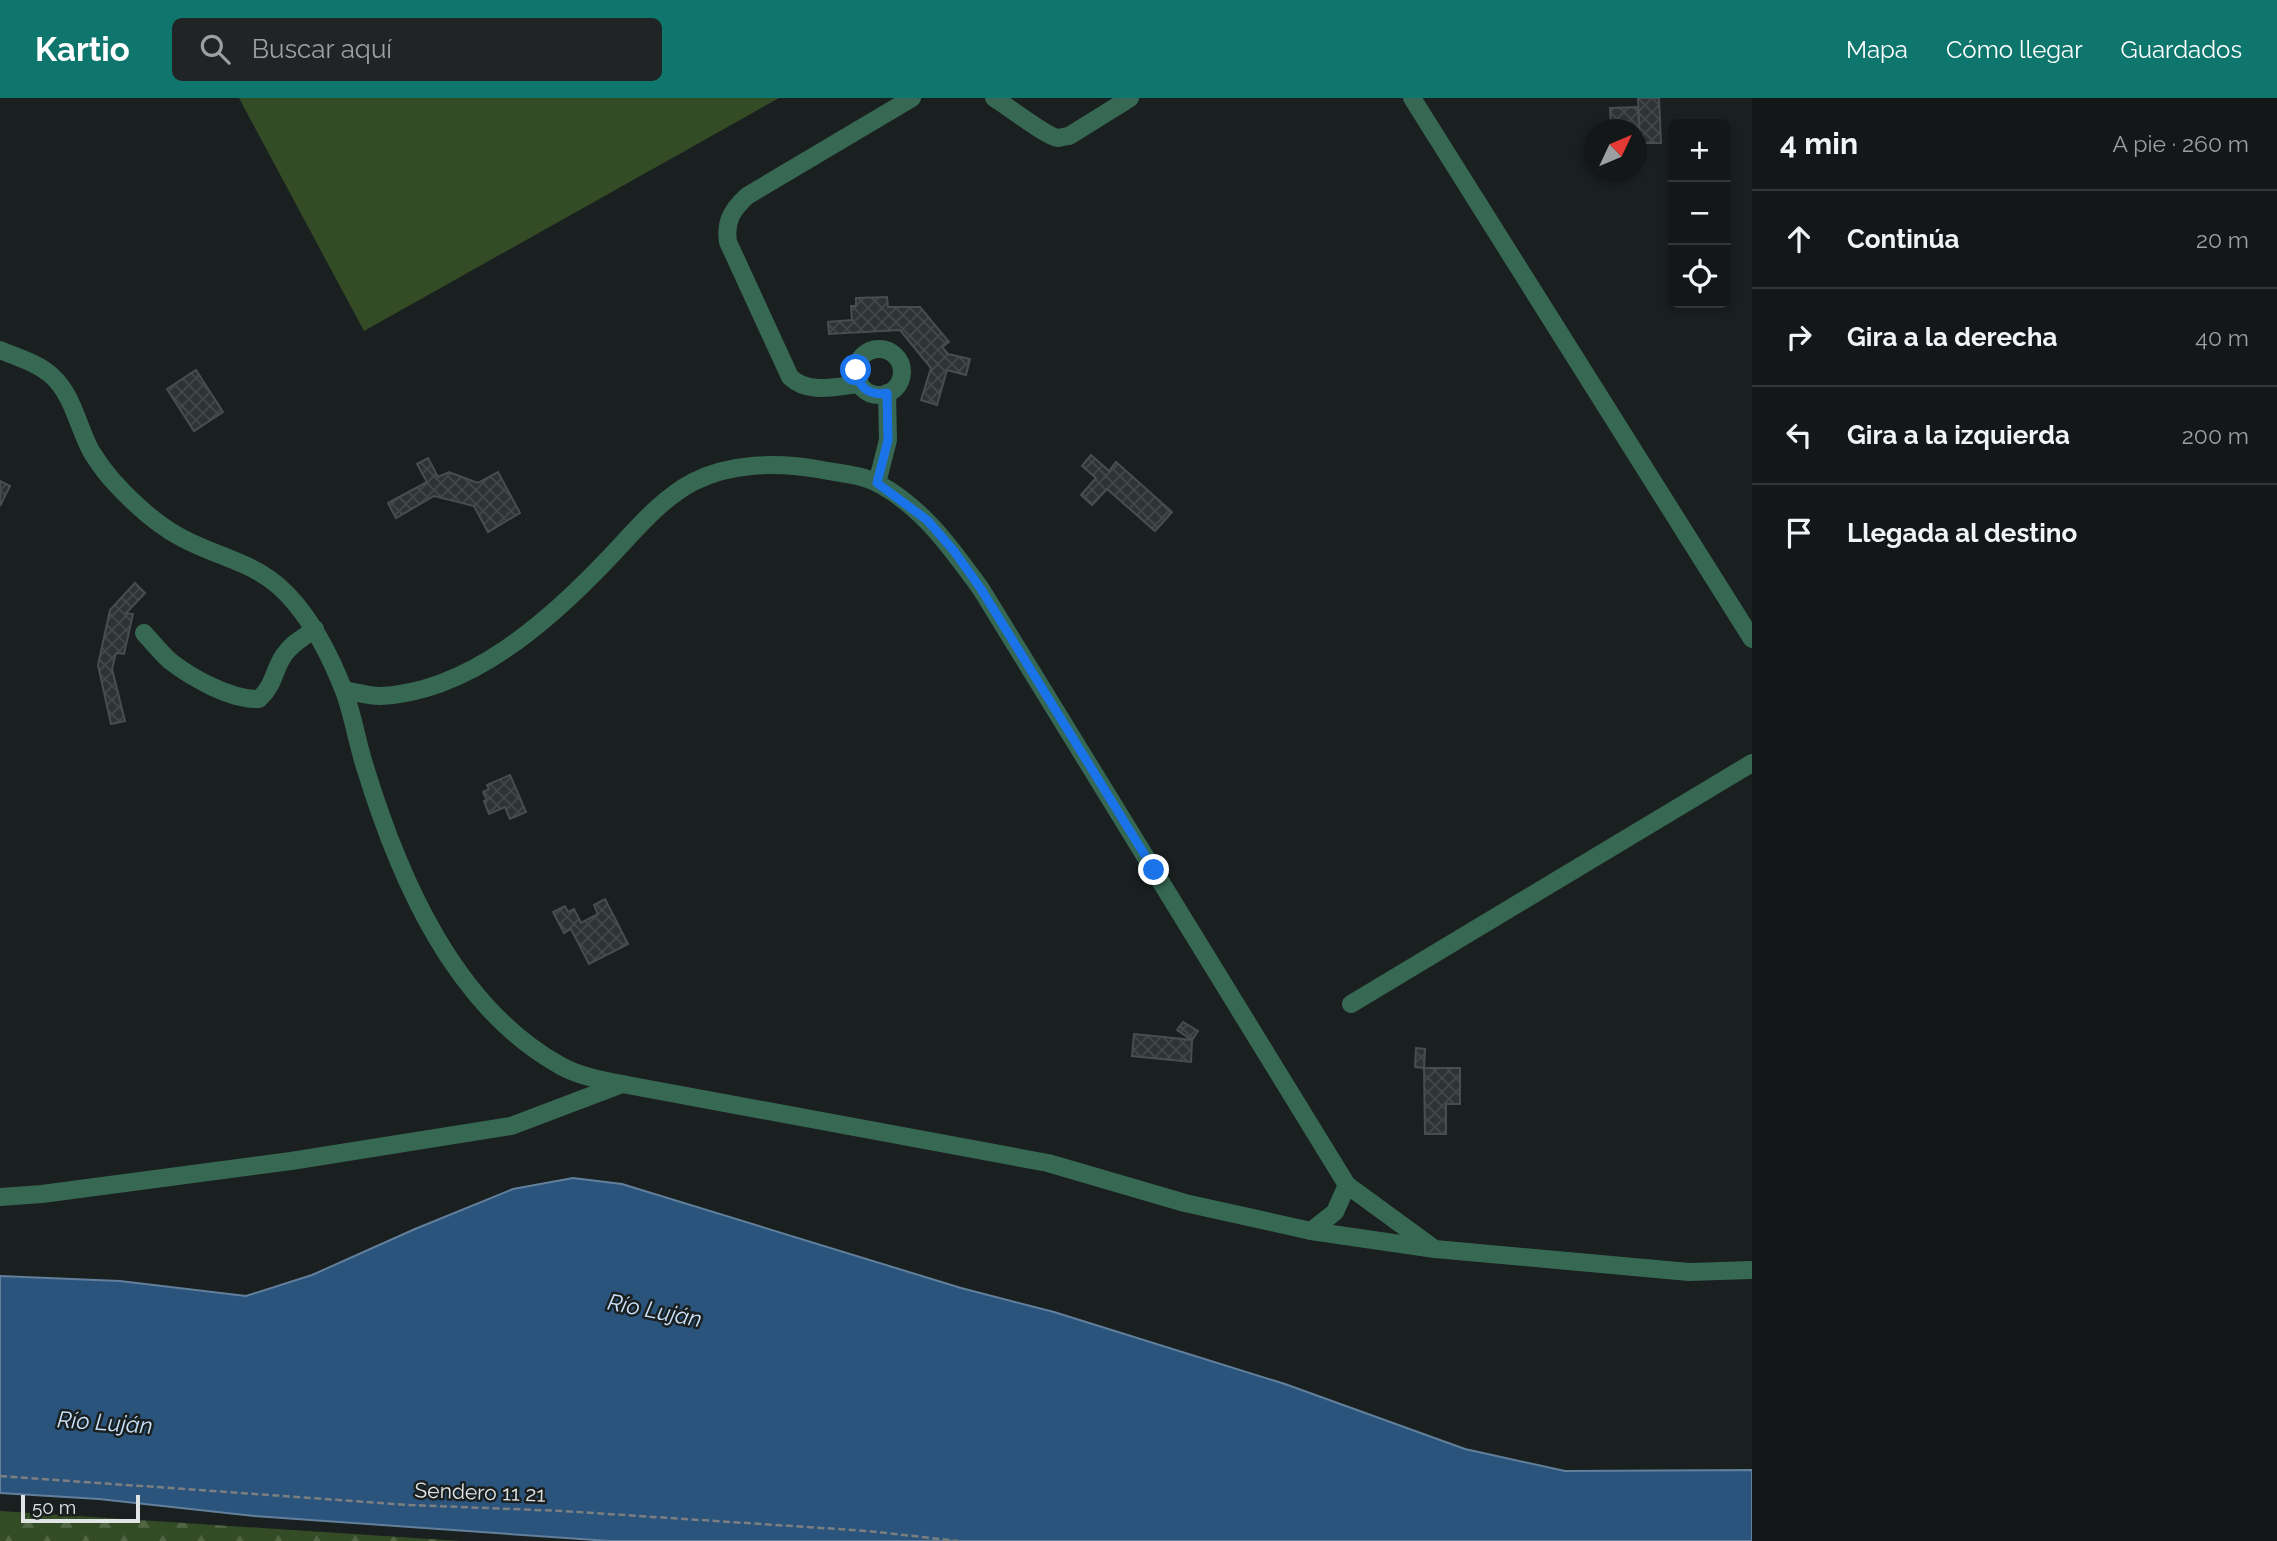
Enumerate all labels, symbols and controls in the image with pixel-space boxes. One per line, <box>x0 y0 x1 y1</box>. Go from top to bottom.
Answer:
search box <box>172 18 662 81</box>
text: Kartio <box>35 30 130 69</box>
icon: search <box>196 30 234 68</box>
text: Buscar aquí <box>252 34 392 64</box>
text: Mapa <box>1846 35 1908 64</box>
text: Cómo llegar <box>1946 35 2083 64</box>
text: Guardados <box>2121 35 2242 64</box>
north arrow <box>1584 119 1647 182</box>
map controls <box>1668 119 1731 308</box>
button: + <box>1668 119 1731 182</box>
text: 4 min <box>1780 126 1858 161</box>
text: A pie · 260 m <box>2113 130 2249 157</box>
button: − <box>1668 182 1731 245</box>
icon: ahead <box>1780 220 1818 258</box>
text: Continúa <box>1847 224 1959 254</box>
text: 20 m <box>2196 226 2249 253</box>
button: locate <box>1668 245 1731 308</box>
icon: right <box>1780 318 1818 356</box>
text: Gira a la derecha <box>1847 322 2057 352</box>
text: 40 m <box>2195 324 2249 351</box>
route start <box>840 354 871 385</box>
icon: left <box>1780 416 1818 454</box>
text: Gira a la izquierda <box>1847 420 2070 450</box>
text: 200 m <box>2182 422 2249 449</box>
icon: arrive <box>1780 514 1818 552</box>
text: Llegada al destino <box>1847 518 2077 548</box>
route end <box>1138 854 1169 885</box>
water label: Río Luján <box>606 1288 704 1332</box>
water label: Río Luján <box>56 1405 154 1439</box>
street label: Sendero 11 21 <box>414 1477 546 1507</box>
scale bar <box>21 1492 140 1524</box>
text: 50 m <box>32 1496 76 1518</box>

